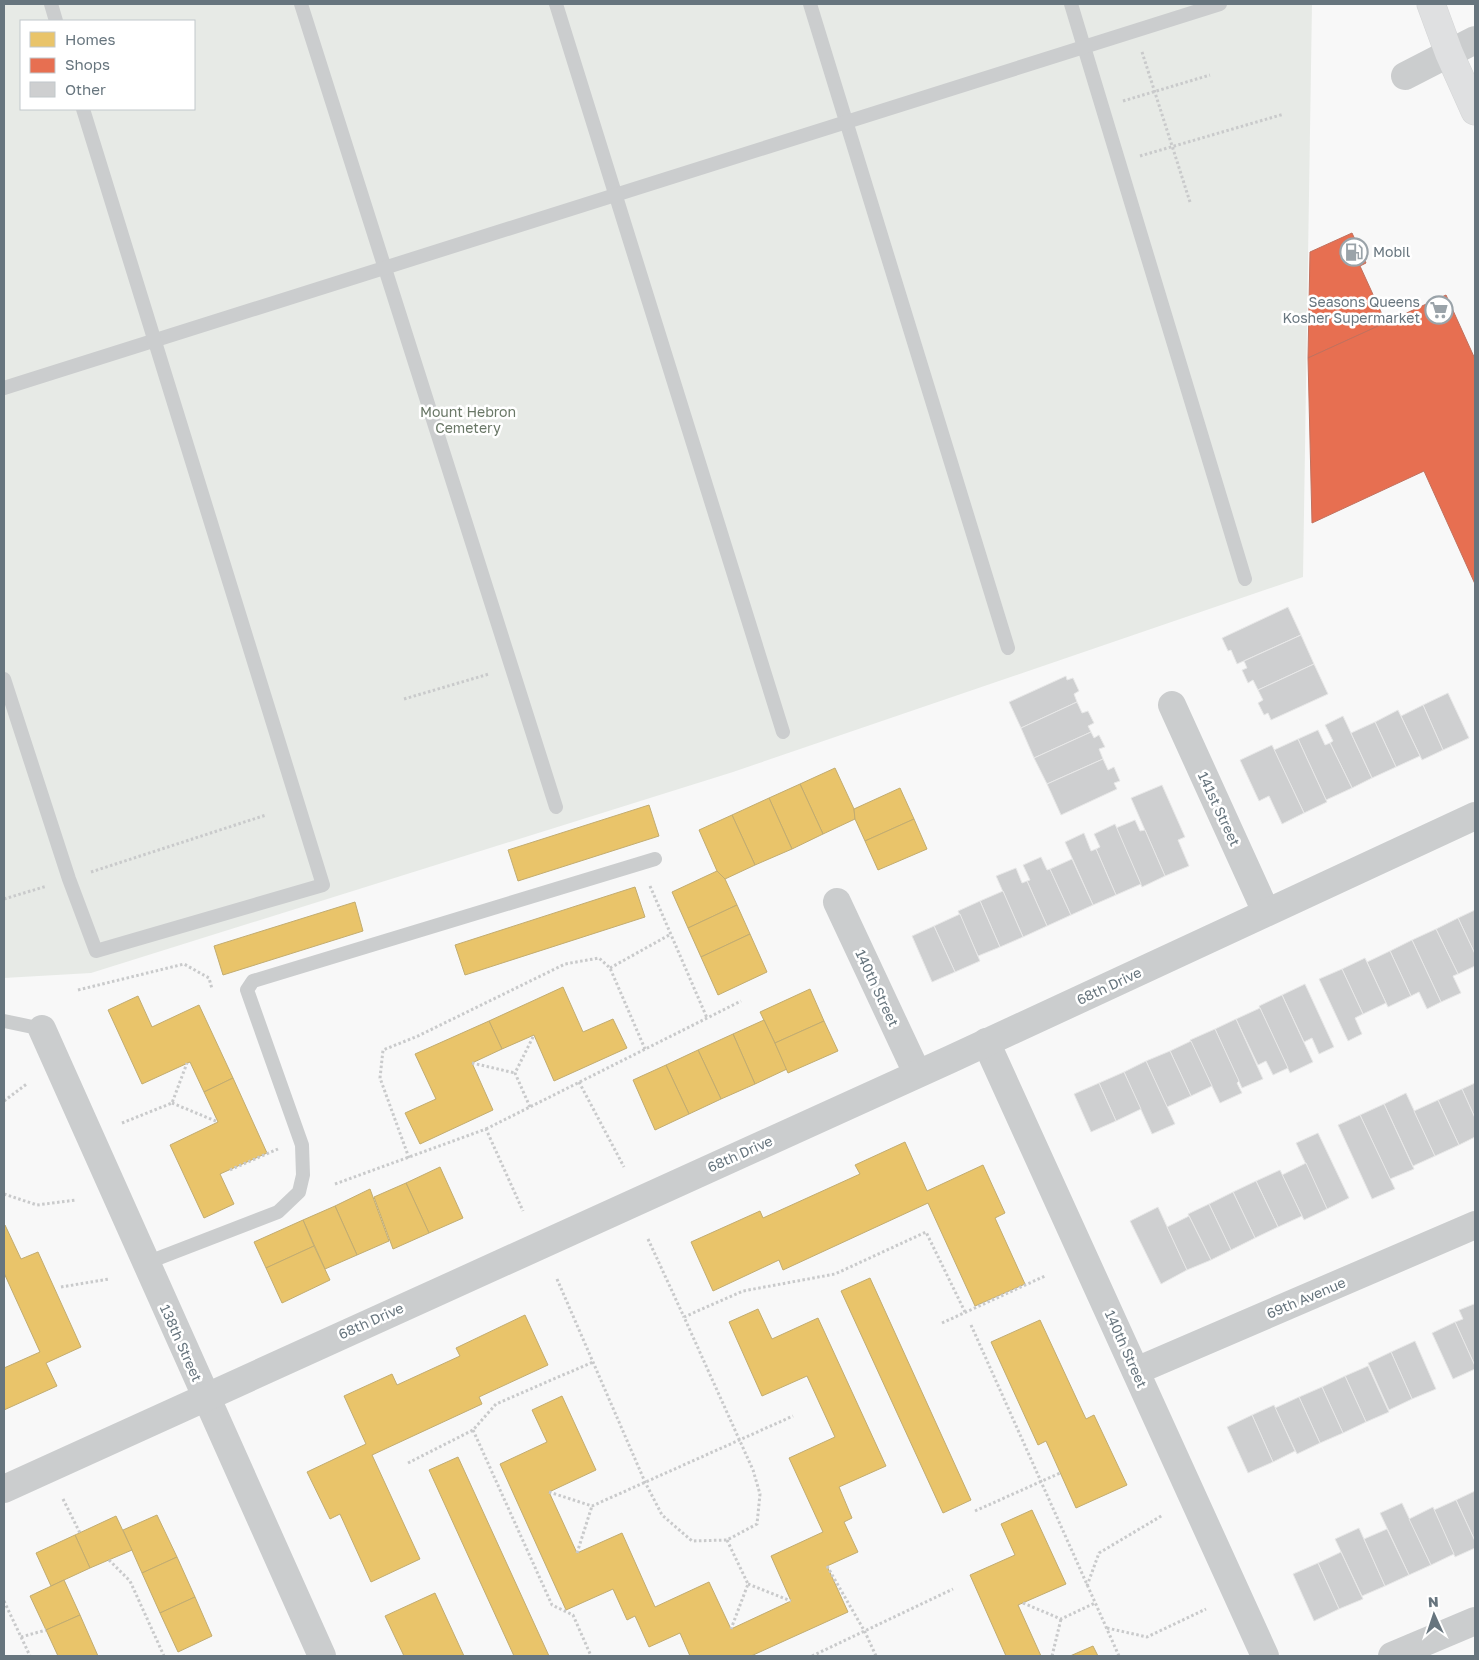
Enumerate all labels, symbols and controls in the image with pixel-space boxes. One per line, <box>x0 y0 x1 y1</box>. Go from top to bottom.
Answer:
legend <box>20 20 195 110</box>
text: Homes <box>65 30 115 48</box>
text: Shops <box>65 55 110 73</box>
text: Other <box>65 80 106 98</box>
fuel station icon: Mobil <box>1339 237 1369 267</box>
place label: Mobil <box>1373 243 1410 260</box>
place label: Seasons Queens Kosher Supermarket <box>1282 293 1420 326</box>
supermarket icon: Seasons Queens Kosher Supermarket <box>1424 295 1454 325</box>
park label: Mount Hebron Cemetery <box>420 403 516 436</box>
street label: 141st Street <box>1195 769 1244 849</box>
street label: 140th Street <box>852 947 903 1029</box>
street label: 68th Drive <box>1074 963 1144 1008</box>
street label: 68th Drive <box>705 1132 775 1175</box>
street label: 69th Avenue <box>1264 1273 1348 1322</box>
street label: 68th Drive <box>336 1299 406 1342</box>
street label: 138th Street <box>157 1302 206 1384</box>
street label: 140th Street <box>1102 1307 1151 1390</box>
north arrow <box>1409 1590 1459 1640</box>
text: N <box>1428 1593 1439 1610</box>

